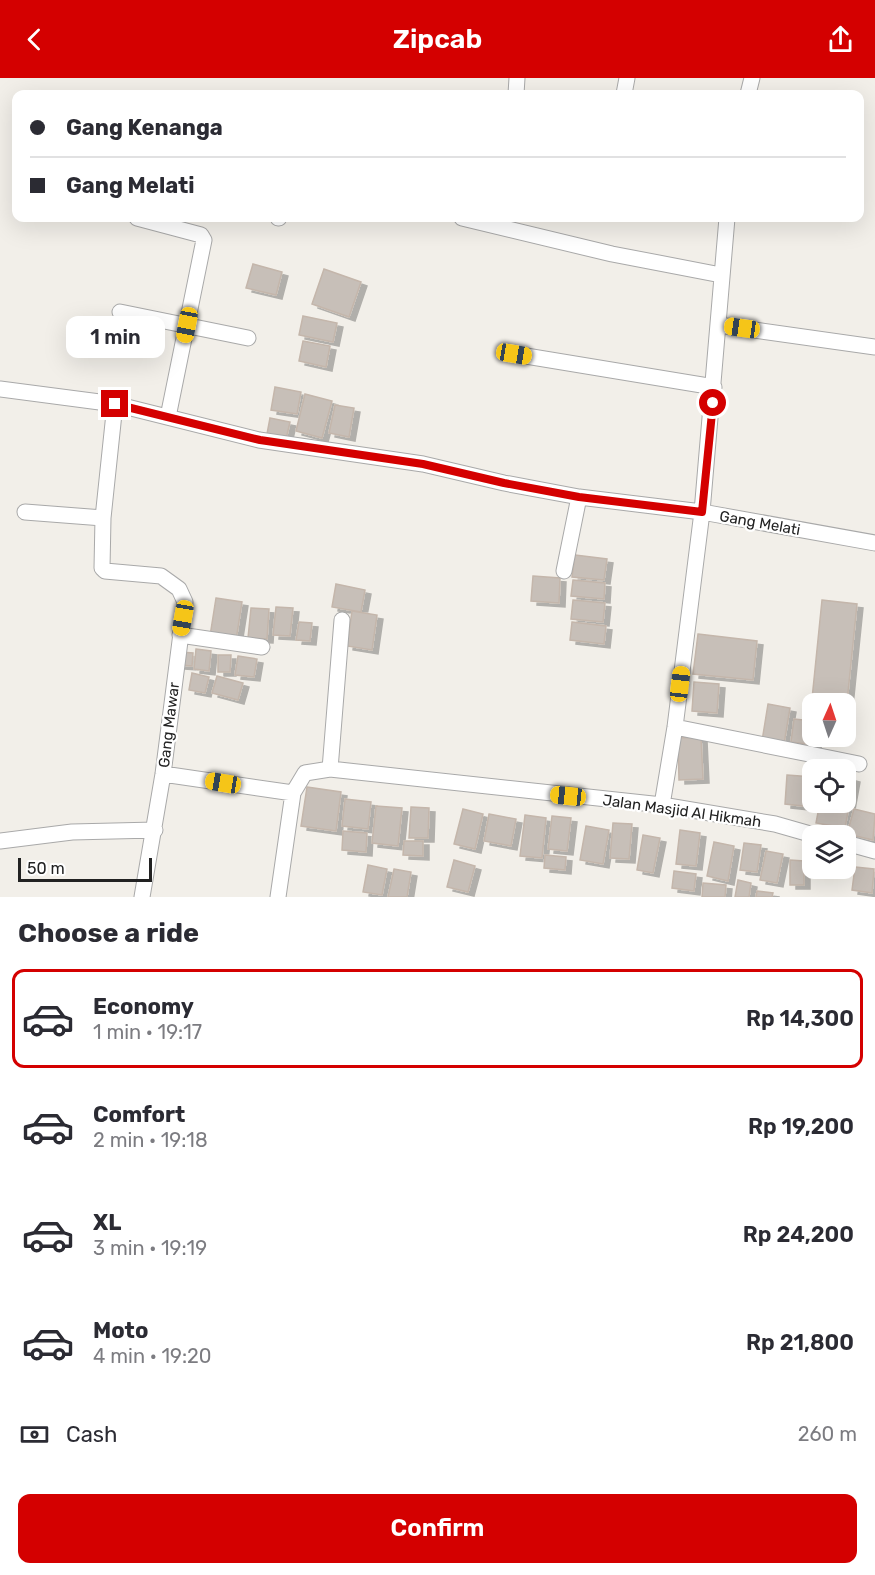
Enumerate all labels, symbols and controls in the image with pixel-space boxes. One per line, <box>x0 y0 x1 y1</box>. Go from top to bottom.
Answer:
icon: back <box>18 23 51 56</box>
text: Zipcab <box>393 23 482 55</box>
icon: share <box>824 23 857 56</box>
text: Gang Kenanga <box>66 114 223 141</box>
text: Gang Melati <box>66 172 195 199</box>
car <box>175 306 199 344</box>
callout: 1 min <box>66 317 164 359</box>
car <box>723 317 761 339</box>
text: 1 min <box>90 325 141 349</box>
car <box>495 342 533 366</box>
route start <box>699 389 726 416</box>
route end <box>101 390 128 417</box>
street label: Gang Melati <box>718 507 802 539</box>
car <box>171 599 195 637</box>
car <box>669 665 691 703</box>
street label: Gang Mawar <box>155 681 183 769</box>
north arrow <box>802 693 856 747</box>
map controls <box>802 693 856 879</box>
button: locate <box>802 759 856 813</box>
car <box>204 771 242 795</box>
car <box>549 785 587 807</box>
street label: Jalan Masjid Al Hikmah <box>601 791 763 831</box>
button: layers <box>802 825 856 879</box>
scale bar <box>18 855 152 882</box>
text: 50 m <box>27 859 65 878</box>
text: Choose a ride <box>18 917 199 949</box>
icon: car <box>21 992 75 1046</box>
text: Economy <box>93 993 194 1020</box>
text: Rp 14,300 <box>746 1005 854 1032</box>
text: 1 min · 19:17 <box>93 1020 202 1044</box>
icon: car <box>21 1100 75 1154</box>
text: Comfort <box>93 1101 185 1128</box>
text: Rp 19,200 <box>748 1113 854 1140</box>
text: 2 min · 19:18 <box>93 1128 208 1152</box>
icon: car <box>21 1208 75 1262</box>
text: XL <box>93 1209 121 1236</box>
text: Rp 24,200 <box>743 1221 854 1248</box>
text: 3 min · 19:19 <box>93 1236 207 1260</box>
icon: car <box>21 1316 75 1370</box>
text: Moto <box>93 1317 148 1344</box>
text: Rp 21,800 <box>746 1329 854 1356</box>
text: 4 min · 19:20 <box>93 1344 211 1368</box>
icon: cash <box>18 1418 51 1451</box>
text: Cash <box>66 1421 117 1448</box>
text: 260 m <box>798 1422 857 1446</box>
button: Confirm <box>18 1494 857 1563</box>

